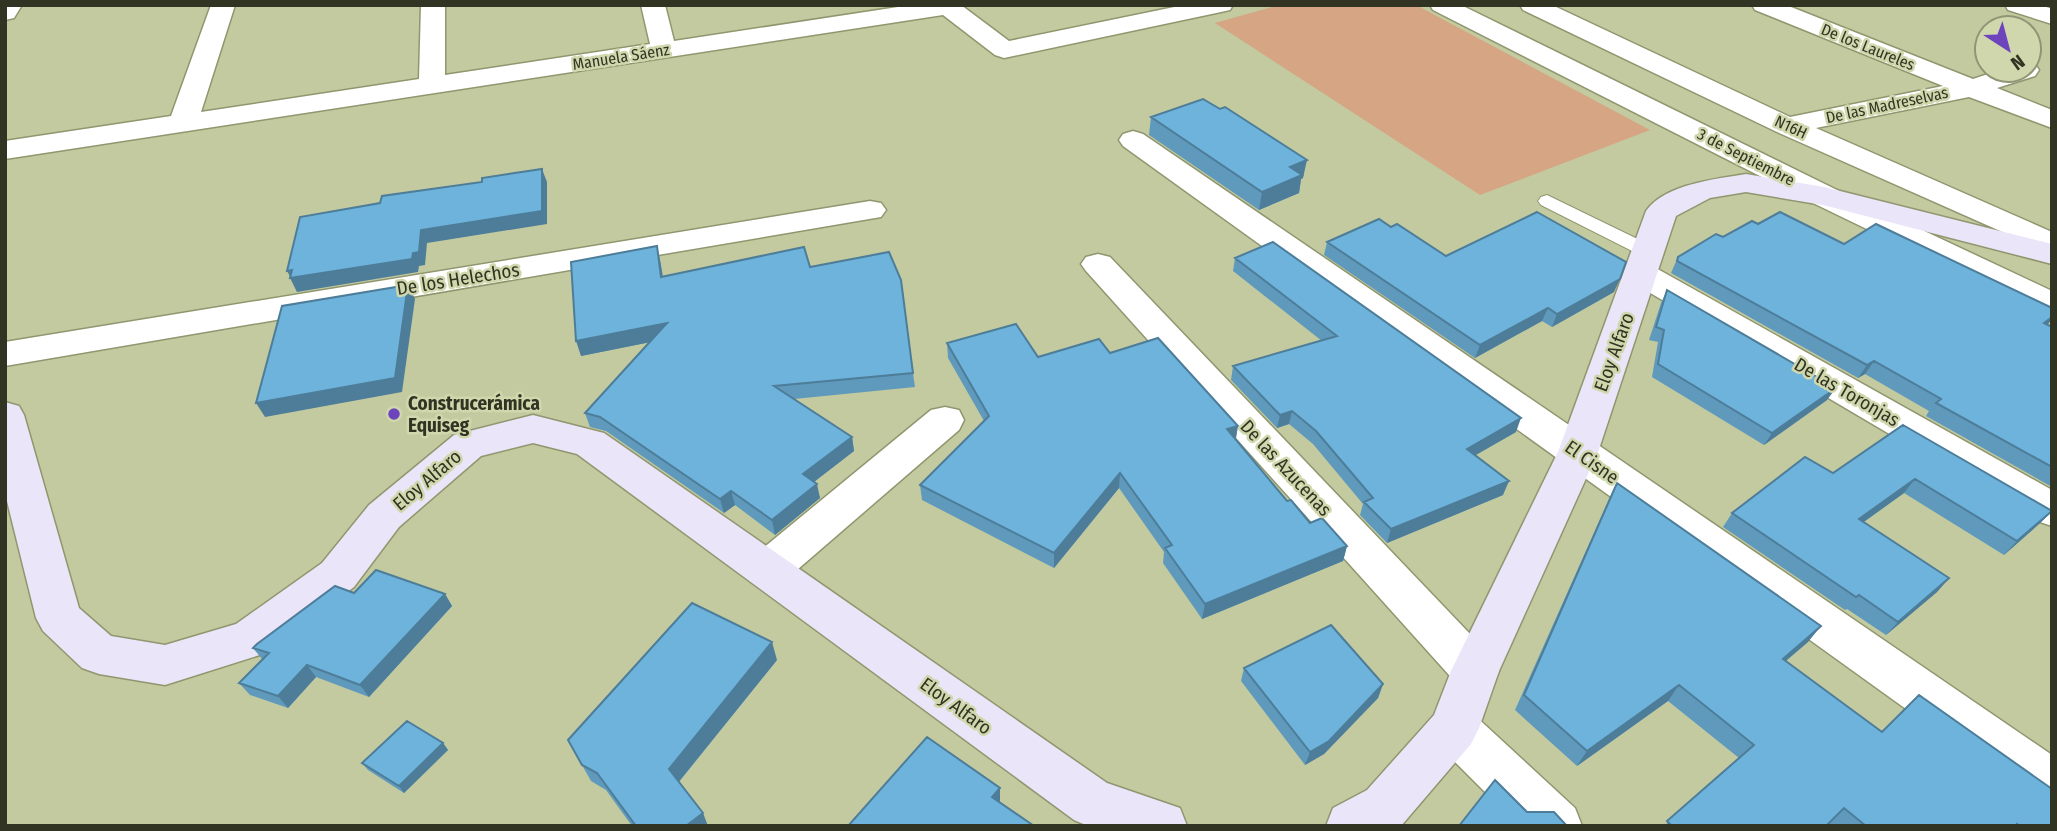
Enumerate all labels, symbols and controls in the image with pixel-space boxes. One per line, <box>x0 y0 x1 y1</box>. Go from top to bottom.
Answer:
north arrow <box>1973 14 2043 84</box>
street label: De los Laureles <box>1818 20 1918 74</box>
street label: Manuela Sáenz <box>571 40 671 74</box>
text: N <box>2006 50 2029 75</box>
street label: De las Madreselvas <box>1824 83 1950 127</box>
street label: N16H <box>1772 111 1810 143</box>
street label: 3 de Septiembre <box>1694 124 1798 190</box>
street label: De los Helechos <box>395 258 521 300</box>
street label: Eloy Alfaro <box>1589 309 1639 395</box>
street label: De las Toronjas <box>1790 353 1904 431</box>
place label: Construcerámica Equiseg <box>408 392 540 437</box>
marker: Construcerámica Equiseg <box>386 406 402 422</box>
street label: De las Azucenas <box>1236 415 1336 521</box>
street label: El Cisne <box>1561 435 1623 489</box>
street label: Eloy Alfaro <box>388 445 466 515</box>
street label: Eloy Alfaro <box>916 672 996 740</box>

